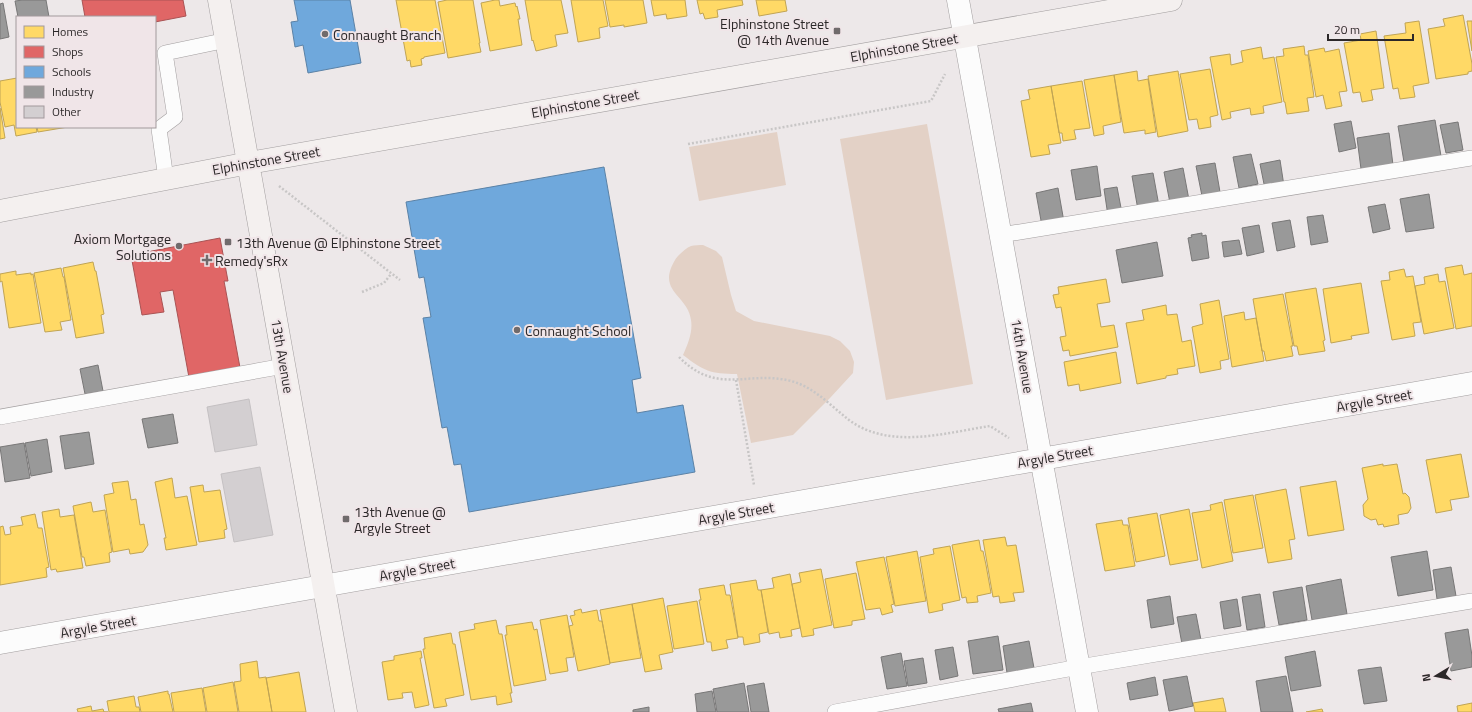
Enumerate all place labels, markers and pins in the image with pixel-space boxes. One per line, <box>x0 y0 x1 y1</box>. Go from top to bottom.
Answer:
place label: Elphinstone Street @ 14th Avenue <box>720 13 829 50</box>
place label: Connaught Branch <box>333 24 442 45</box>
marker: Elphinstone Street @ 14th Avenue <box>832 26 842 36</box>
marker: Connaught Branch <box>320 29 330 39</box>
place label: Axiom Mortgage Solutions <box>74 228 171 265</box>
place label: 13th Avenue @ Elphinstone Street <box>236 232 440 253</box>
marker: 13th Avenue @ Elphinstone Street <box>223 237 233 247</box>
marker: Axiom Mortgage Solutions <box>174 241 184 251</box>
place label: Remedy'sRx <box>215 250 288 271</box>
marker: Remedy'sRx <box>202 255 212 265</box>
place label: Connaught School <box>525 320 631 341</box>
marker: Connaught School <box>512 325 522 335</box>
place label: 13th Avenue @ Argyle Street <box>354 501 446 538</box>
marker: 13th Avenue @ Argyle Street <box>341 514 351 524</box>

